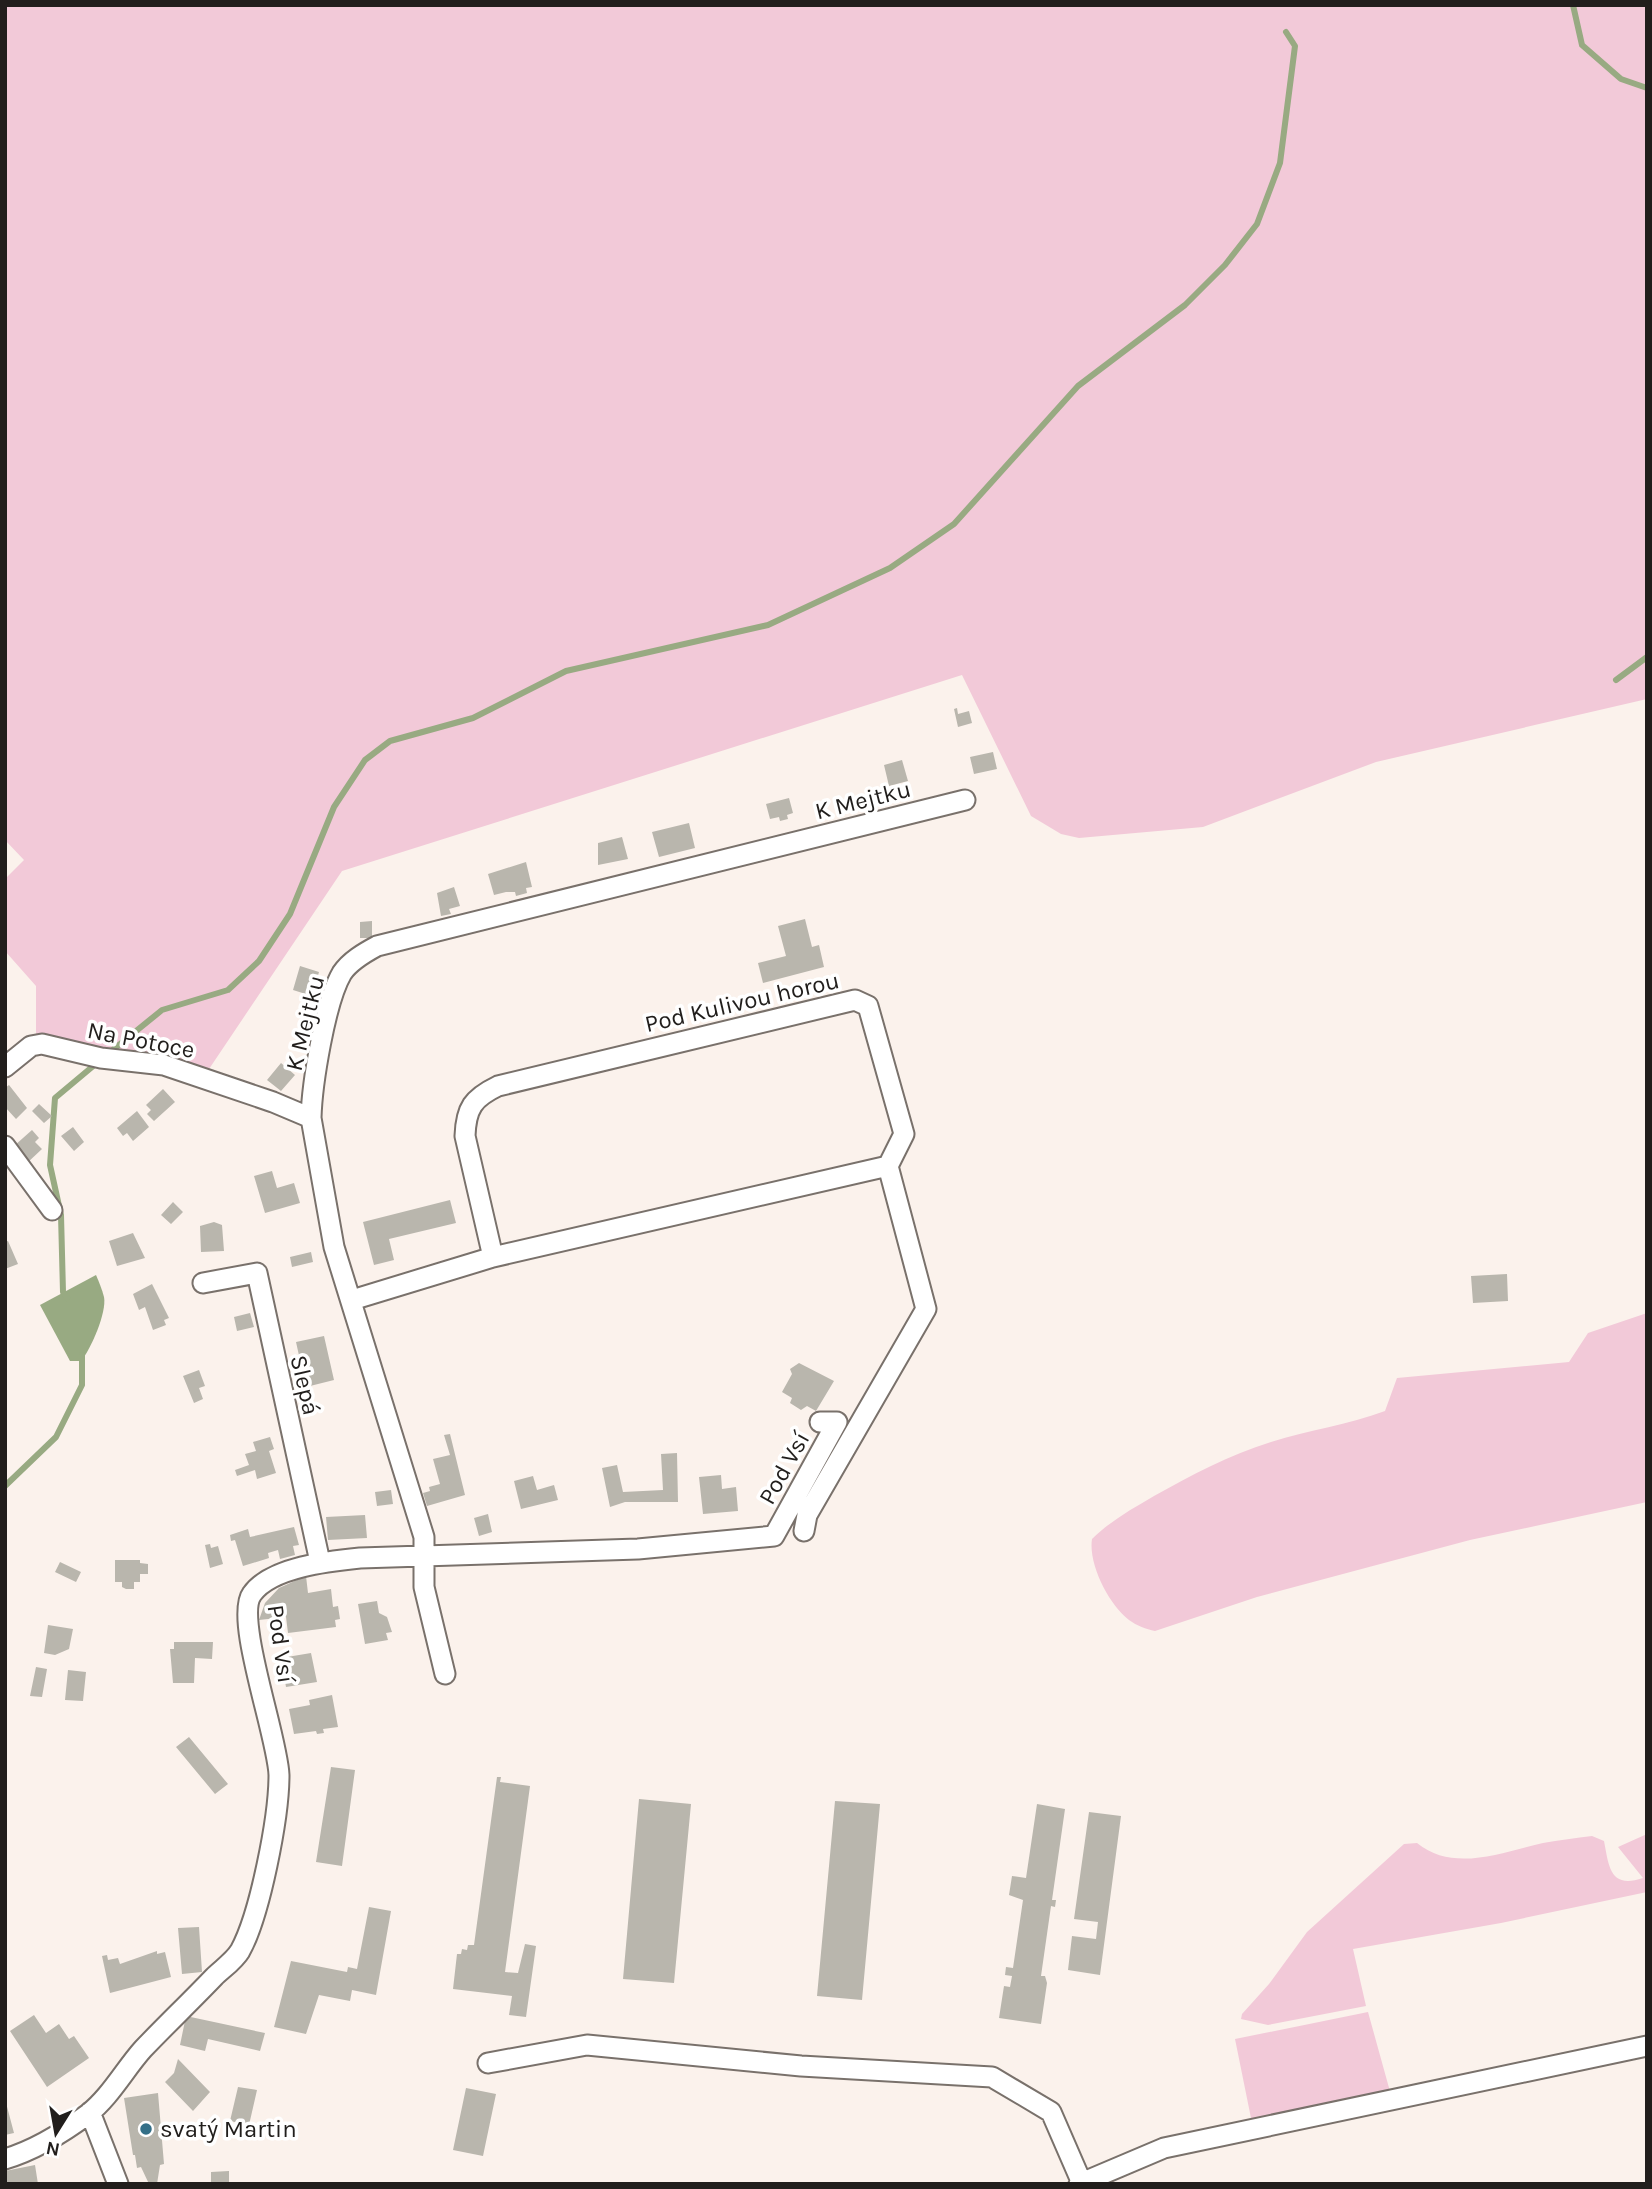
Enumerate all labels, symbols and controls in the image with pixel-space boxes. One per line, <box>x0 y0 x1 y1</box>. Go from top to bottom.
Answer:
street label: K Mejtku <box>812 775 914 825</box>
street label: Pod Kulivou horou <box>642 966 842 1038</box>
street label: K Mejtku <box>280 972 330 1074</box>
street label: Na Potoce <box>85 1016 197 1064</box>
street label: Slepá <box>285 1352 325 1418</box>
street label: Pod Vsí <box>753 1426 816 1509</box>
street label: Pod Vsí <box>262 1603 300 1686</box>
north arrow <box>21 2098 91 2168</box>
place label: svatý Martin <box>160 2115 297 2143</box>
marker: svatý Martin <box>138 2121 154 2137</box>
text: N <box>44 2137 62 2161</box>

